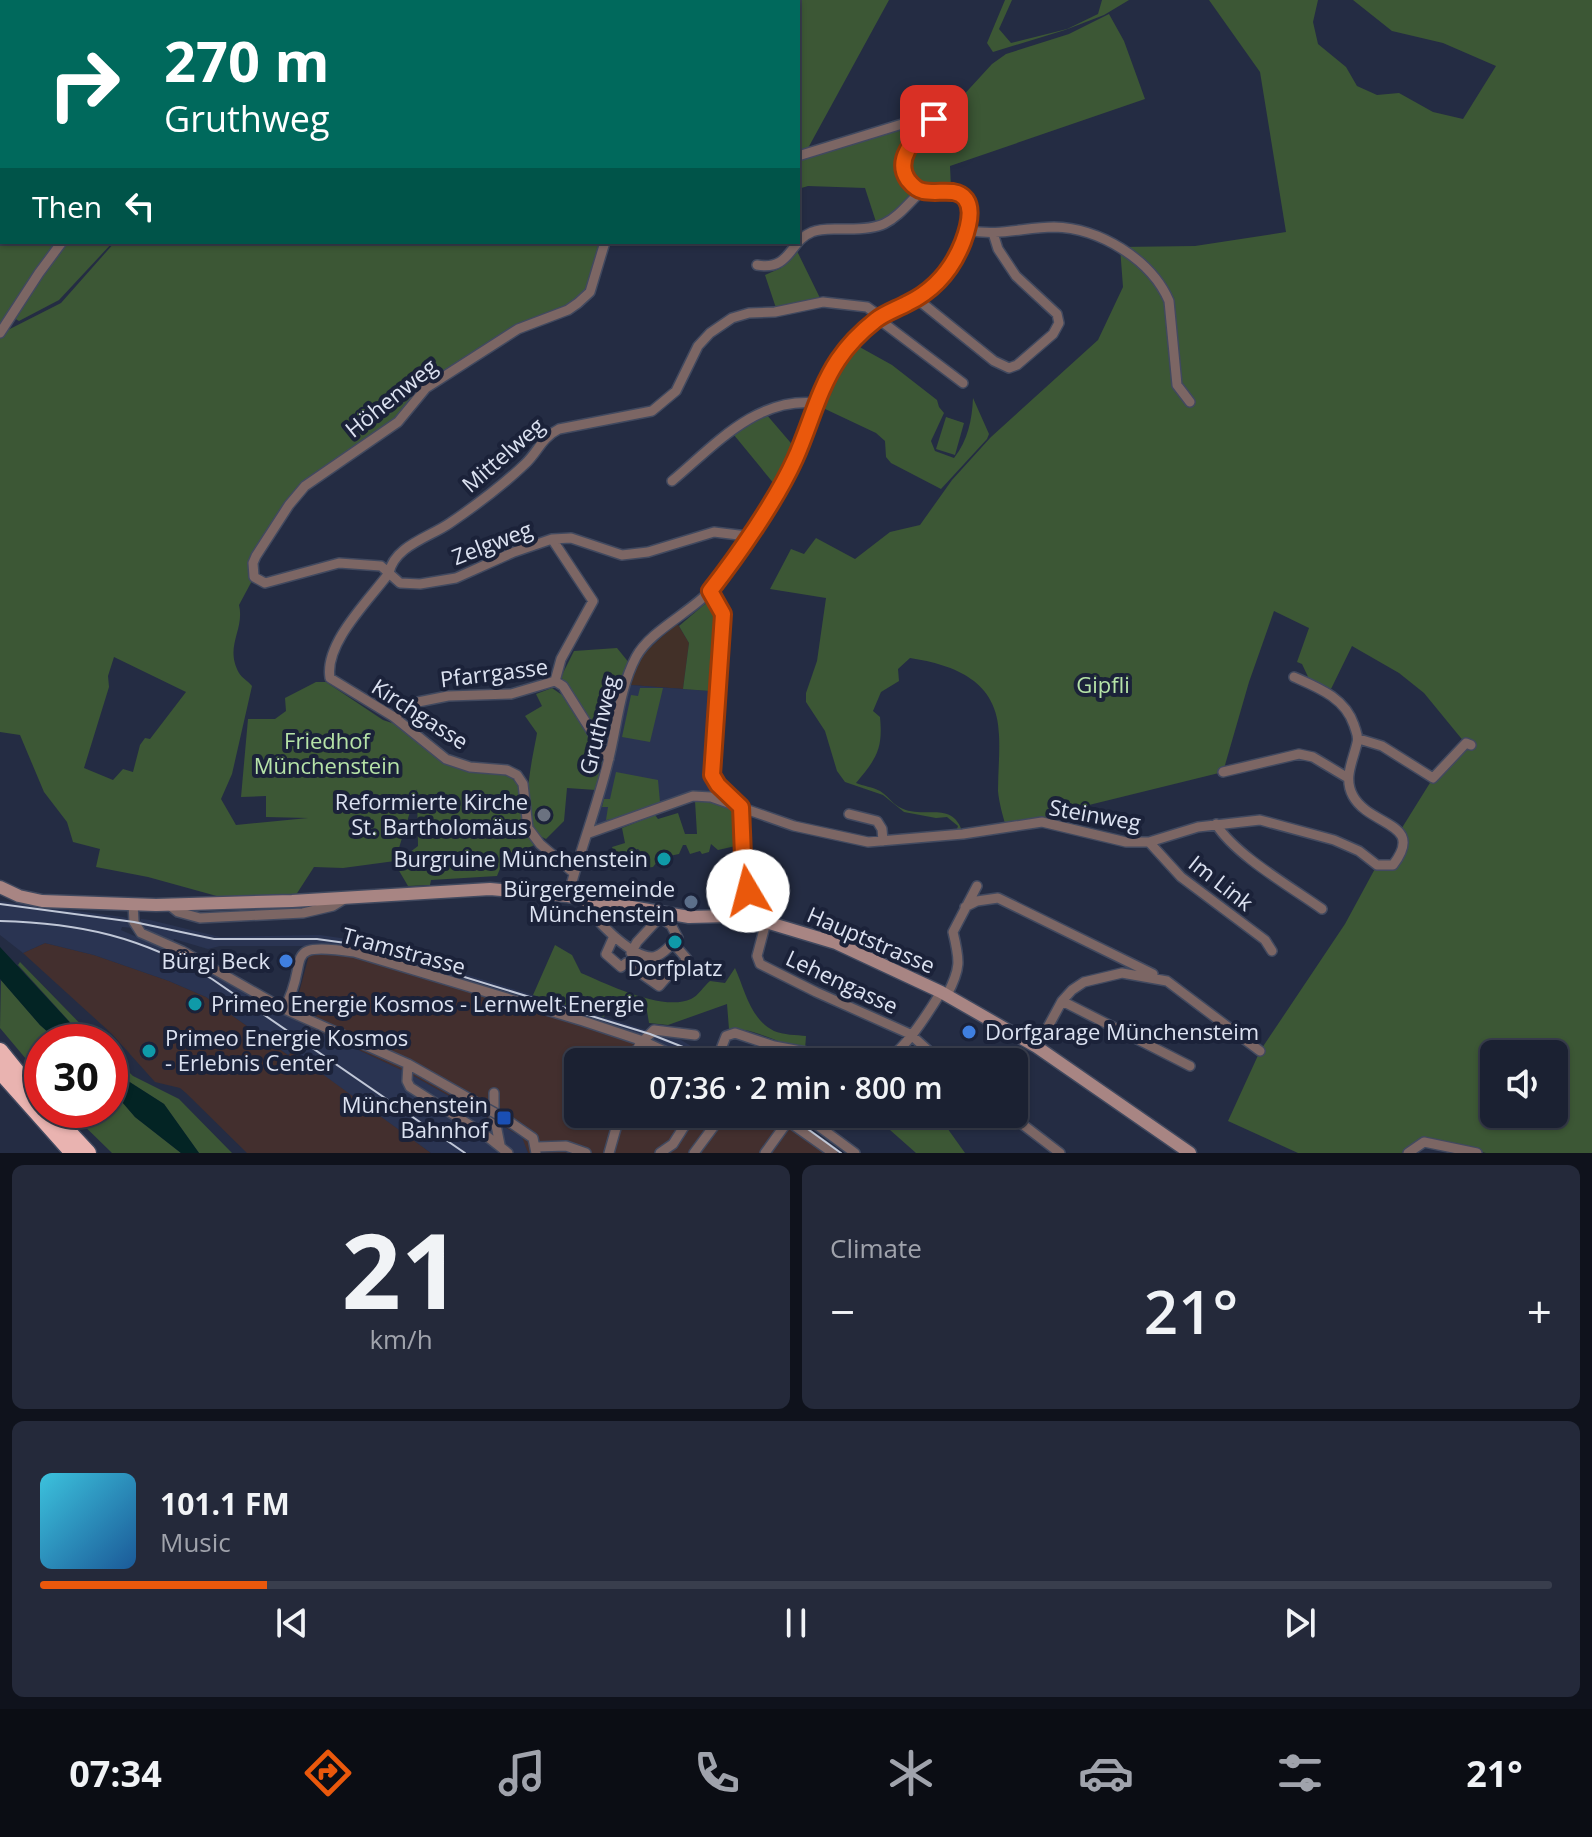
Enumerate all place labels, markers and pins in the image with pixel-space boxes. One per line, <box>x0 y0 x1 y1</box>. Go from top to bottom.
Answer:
pin <box>900 85 968 153</box>
place label: Reformierte Kirche St. Bartholomäus <box>335 786 528 841</box>
marker: Reformierte Kirche St. Bartholomäus <box>535 806 553 824</box>
place label: Burgruine Münchenstein <box>393 843 648 873</box>
marker: Burgruine Münchenstein <box>655 850 673 868</box>
place label: Bürgergemeinde Münchenstein <box>503 873 675 928</box>
marker: Bürgergemeinde Münchenstein <box>682 893 700 911</box>
marker: Dorfplatz <box>666 933 684 951</box>
place label: Bürgi Beck <box>161 945 270 975</box>
marker: Bürgi Beck <box>277 952 295 970</box>
place label: Dorfplatz <box>628 952 722 982</box>
place label: Primeo Energie Kosmos - Lernwelt Energie <box>211 988 645 1018</box>
marker: Primeo Energie Kosmos - Lernwelt Energie <box>186 995 204 1013</box>
place label: Dorfgarage Münchensteim <box>985 1016 1259 1046</box>
place label: Primeo Energie Kosmos - Erlebnis Center <box>165 1022 408 1077</box>
marker: Dorfgarage Münchensteim <box>960 1023 978 1041</box>
marker: Primeo Energie Kosmos - Erlebnis Center <box>140 1042 158 1060</box>
place label: Münchenstein Bahnhof <box>342 1089 490 1144</box>
marker: Münchenstein Bahnhof <box>495 1109 513 1127</box>

